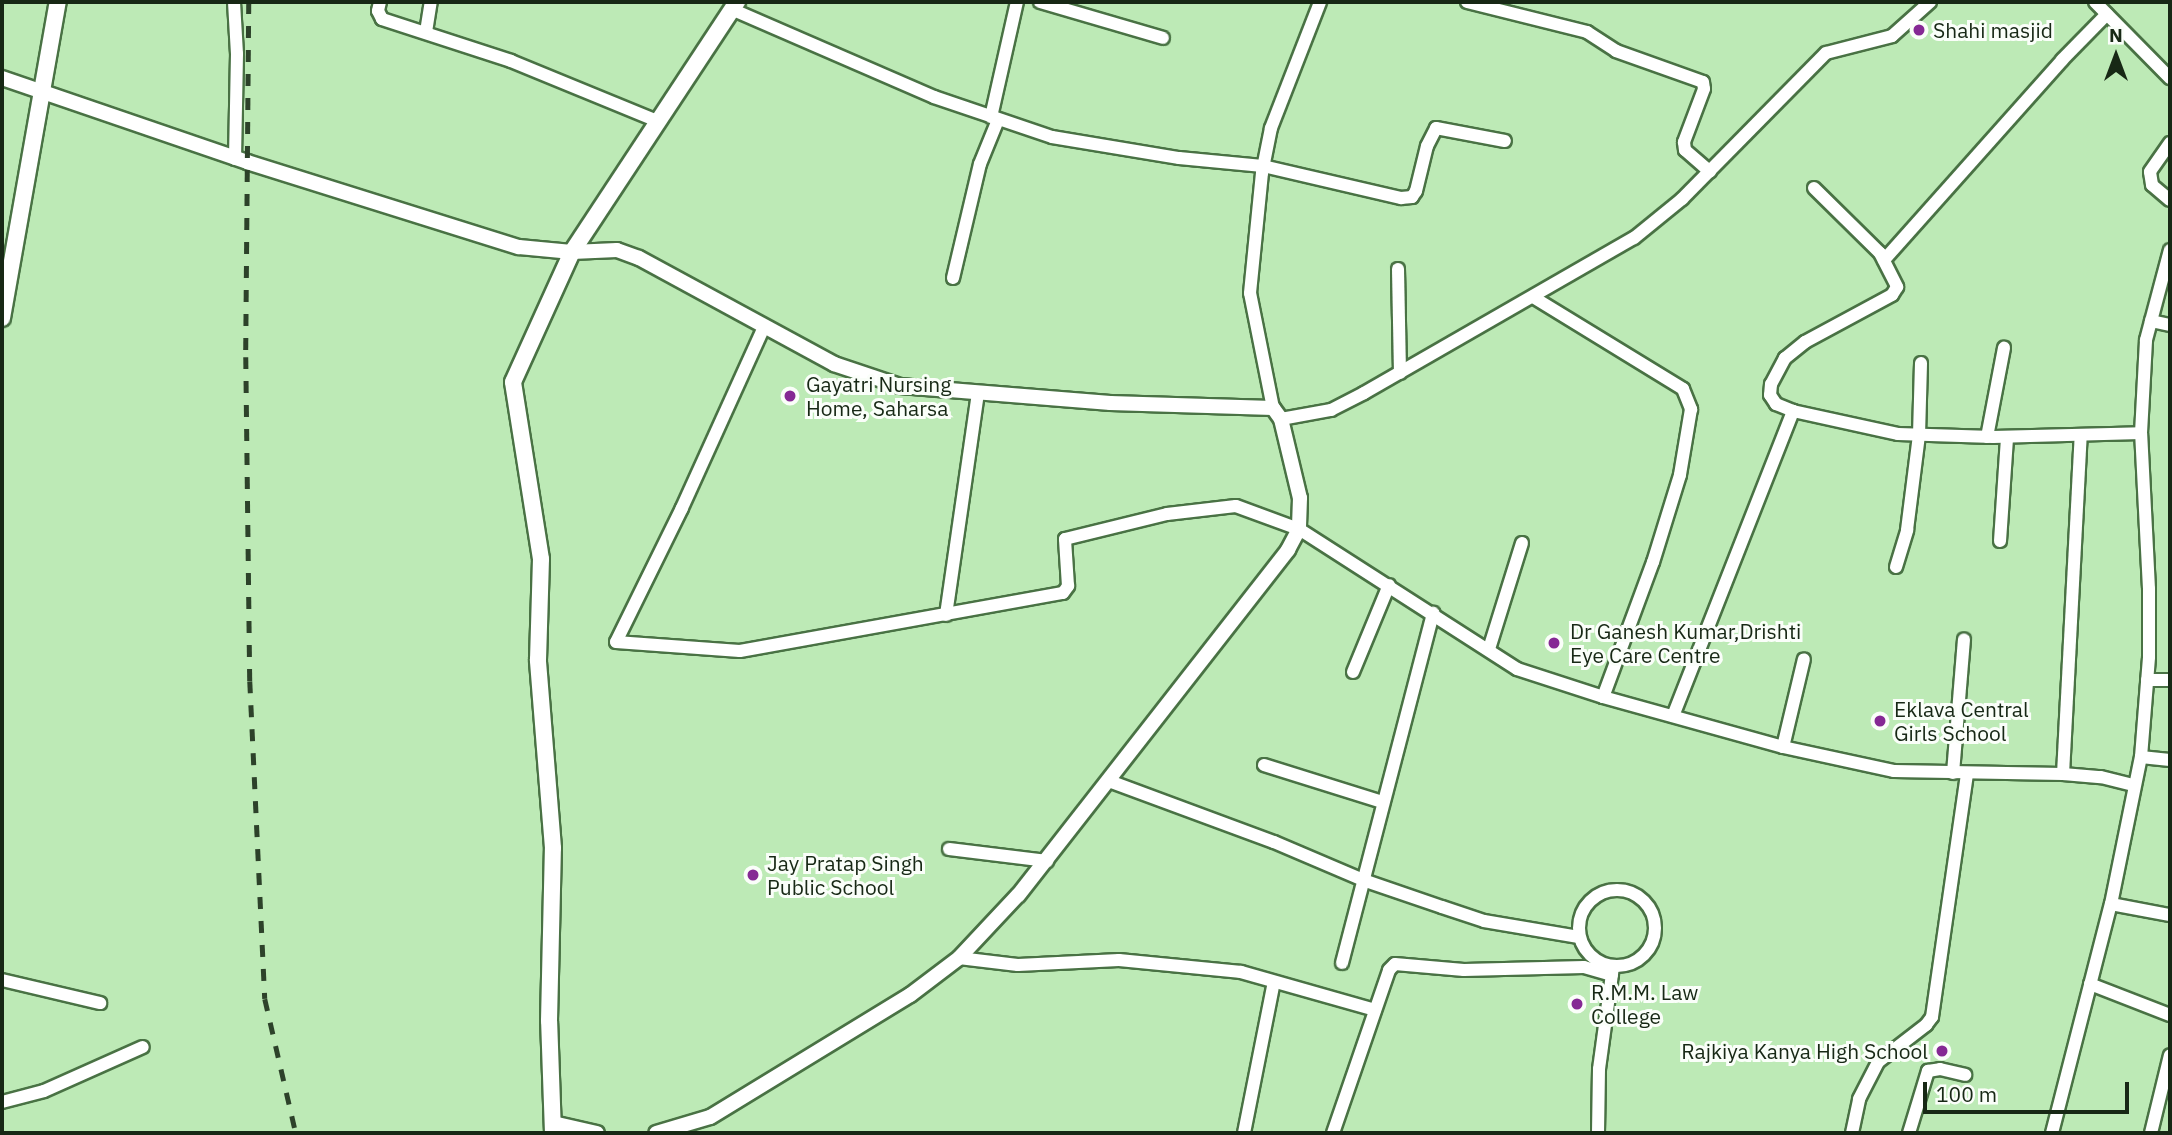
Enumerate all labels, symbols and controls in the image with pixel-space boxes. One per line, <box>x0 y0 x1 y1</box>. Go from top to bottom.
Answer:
place label: Shahi masjid <box>1933 17 2053 43</box>
north arrow <box>2081 21 2151 91</box>
marker: Shahi masjid <box>1911 22 1927 38</box>
text: N <box>2109 23 2123 47</box>
place label: Gayatri Nursing Home, Saharsa <box>806 371 951 421</box>
marker: Gayatri Nursing Home, Saharsa <box>780 386 800 406</box>
place label: Dr Ganesh Kumar,Drishti Eye Care Centre <box>1570 618 1801 668</box>
marker: Dr Ganesh Kumar,Drishti Eye Care Centre <box>1544 633 1564 653</box>
place label: Eklava Central Girls School <box>1894 696 2029 746</box>
marker: Eklava Central Girls School <box>1872 713 1888 729</box>
place label: Jay Pratap Singh Public School <box>767 850 924 900</box>
marker: Jay Pratap Singh Public School <box>745 867 761 883</box>
place label: R.M.M. Law College <box>1591 979 1698 1029</box>
marker: R.M.M. Law College <box>1569 996 1585 1012</box>
place label: Rajkiya Kanya High School <box>1681 1038 1928 1064</box>
marker: Rajkiya Kanya High School <box>1934 1043 1950 1059</box>
scale bar <box>1927 1068 2134 1112</box>
text: 100 m <box>1936 1080 1997 1108</box>

